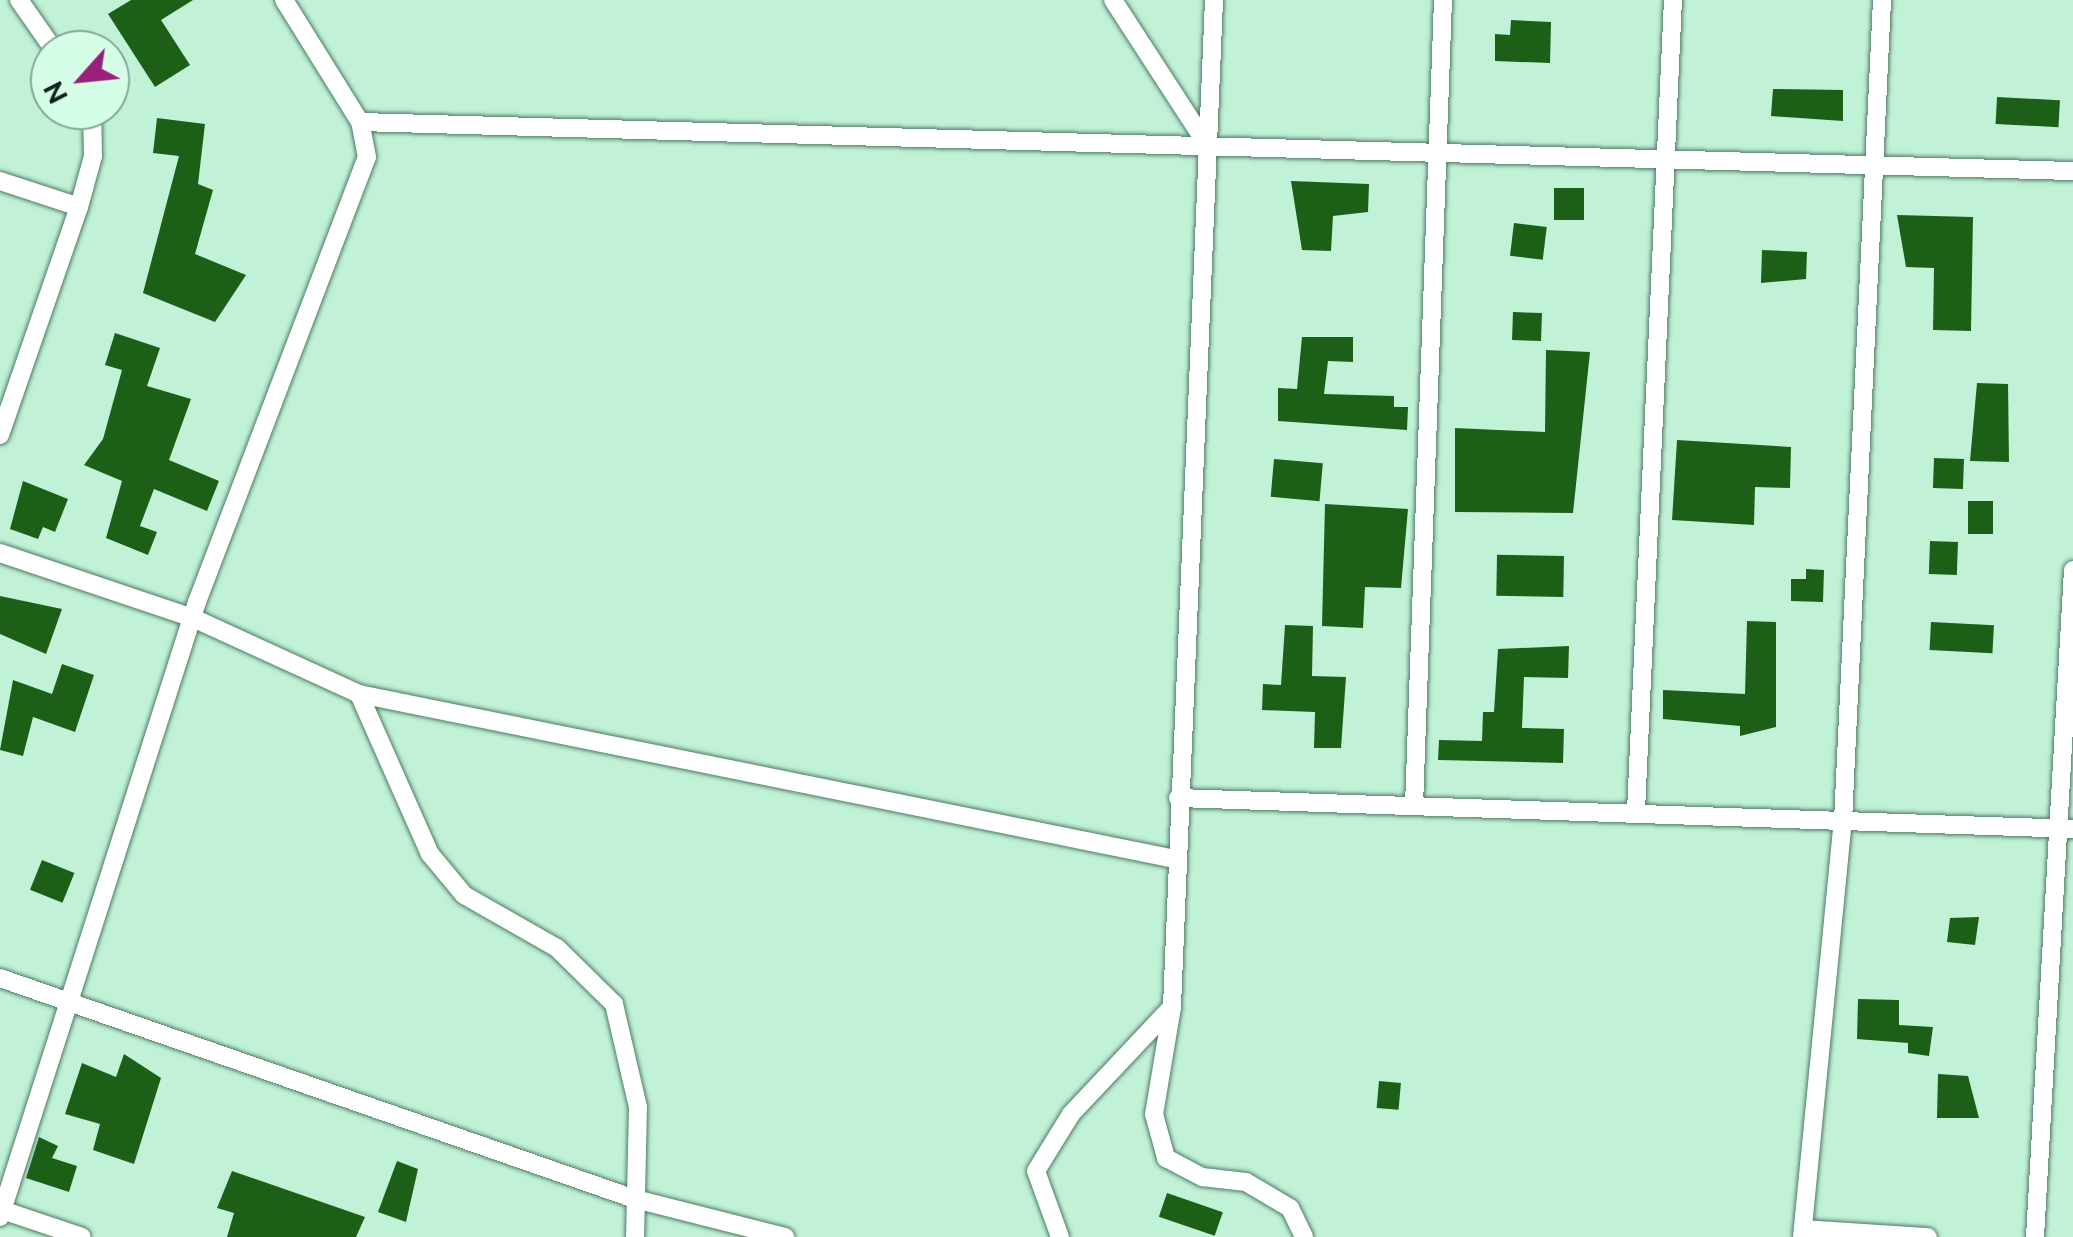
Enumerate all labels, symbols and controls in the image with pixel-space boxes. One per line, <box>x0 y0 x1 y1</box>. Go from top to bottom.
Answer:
north arrow <box>30 30 130 130</box>
text: N <box>36 77 73 109</box>

